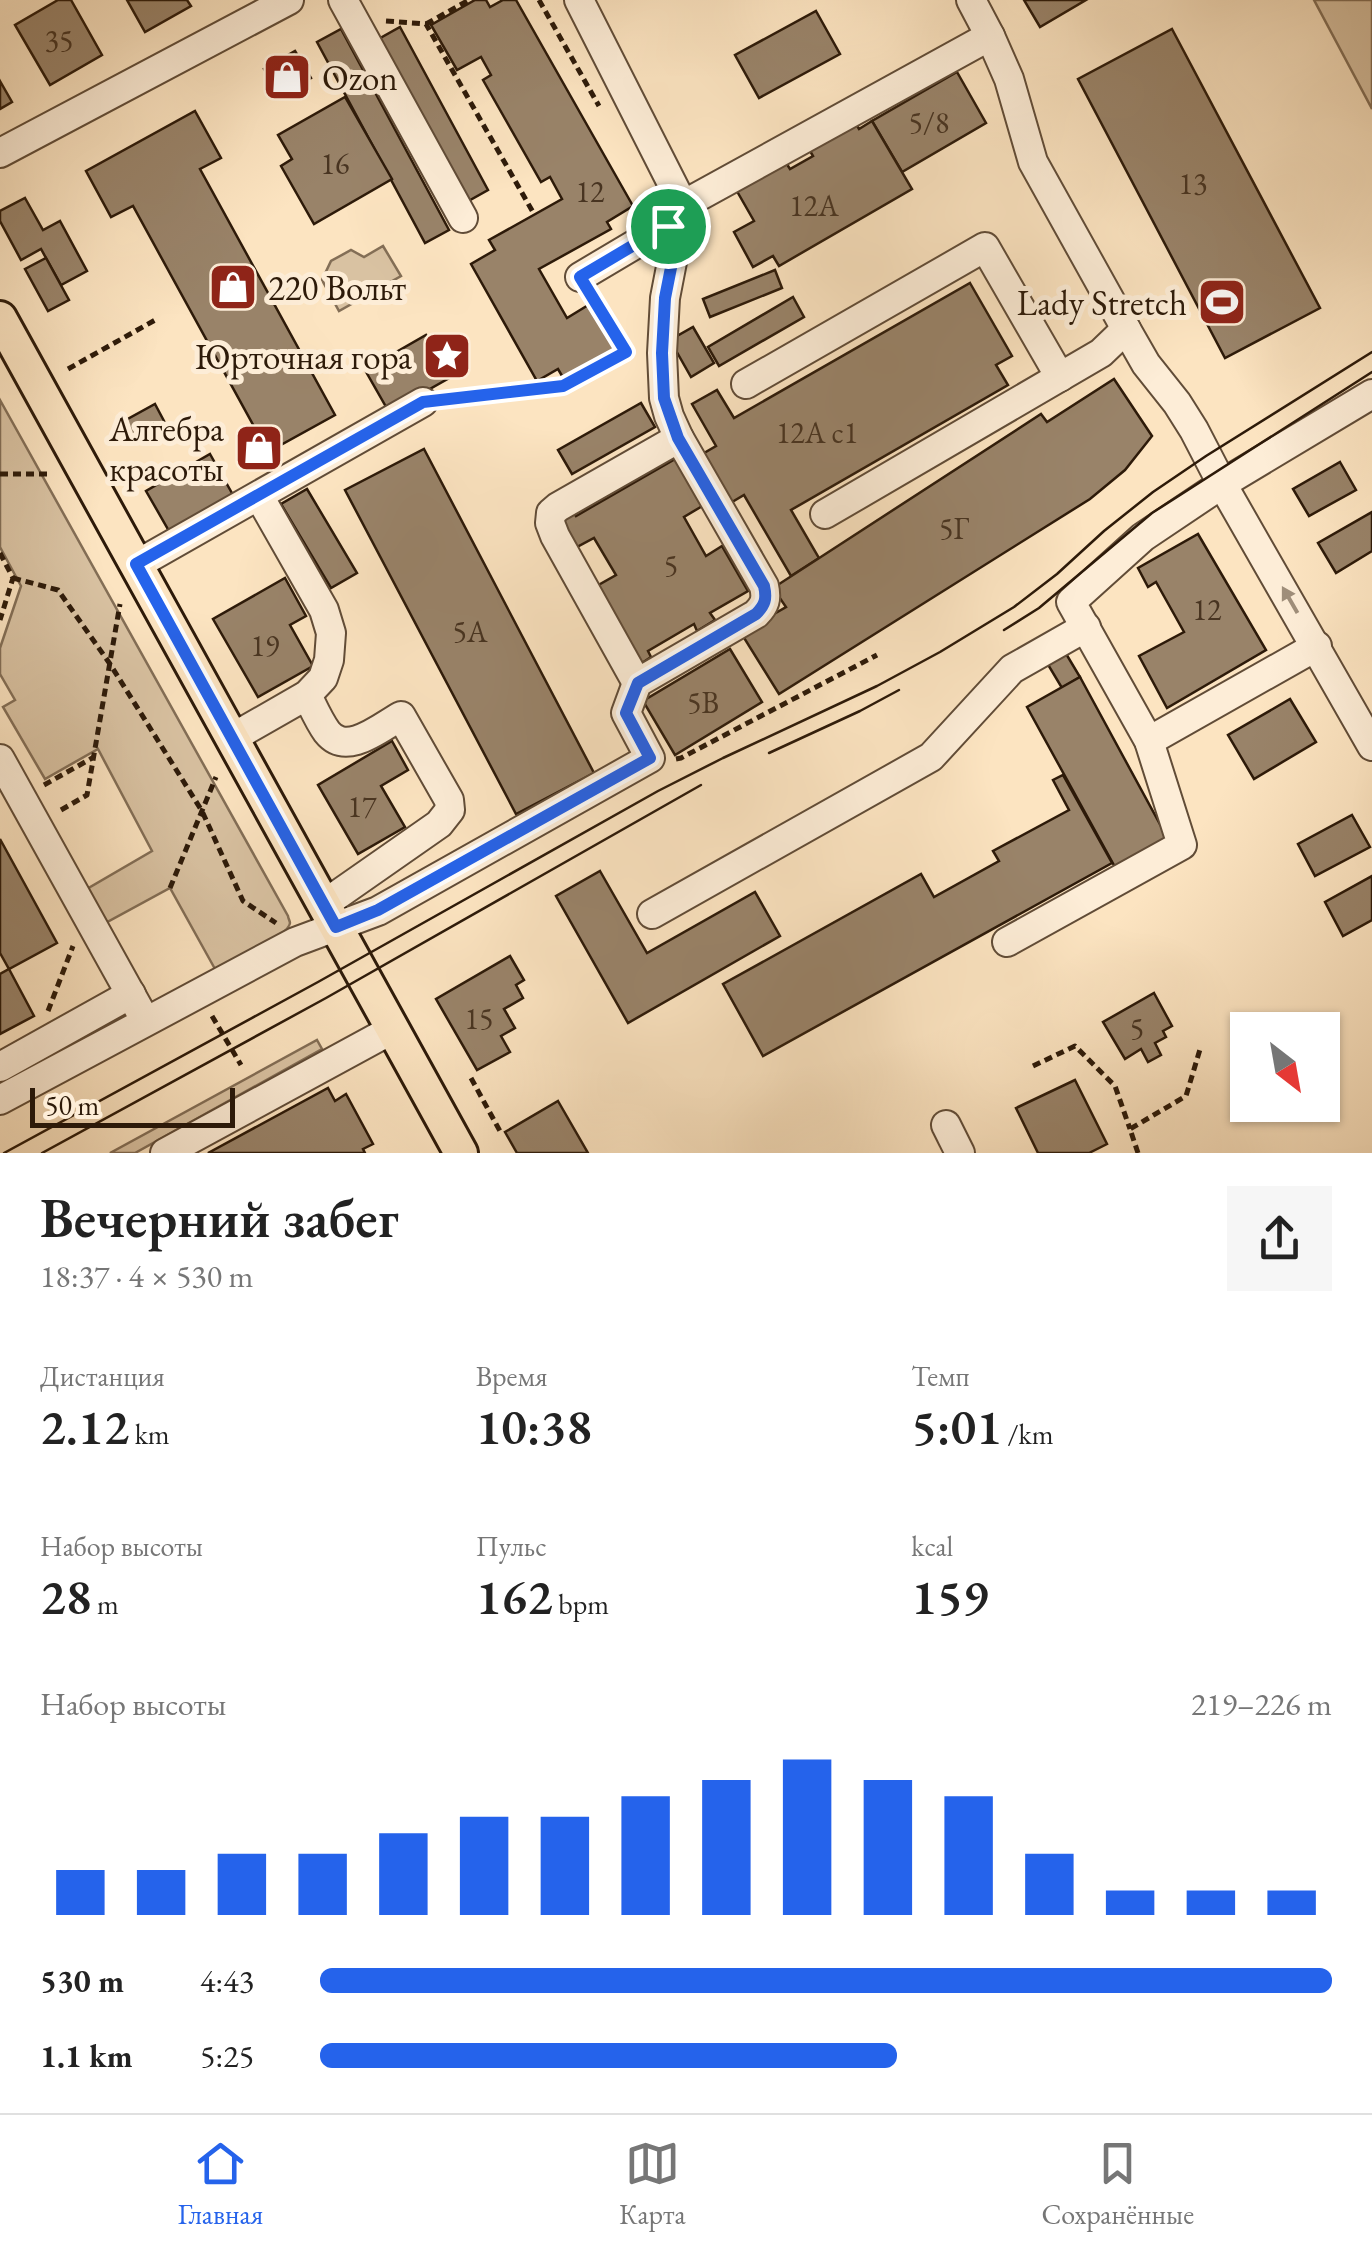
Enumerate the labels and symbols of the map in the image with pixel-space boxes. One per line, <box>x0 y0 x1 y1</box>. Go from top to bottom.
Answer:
house number: 35 <box>45 21 73 60</box>
shop icon: Ozon <box>261 51 313 103</box>
place label: Ozon <box>322 55 398 100</box>
house number: 5/8 <box>909 103 949 142</box>
house number: 16 <box>321 144 349 183</box>
house number: 13 <box>1179 164 1207 203</box>
house number: 12 <box>576 172 605 211</box>
pin <box>626 184 711 269</box>
house number: 12А <box>789 186 839 225</box>
shop icon: 220 Вольт <box>207 261 259 313</box>
place label: 220 Вольт <box>268 265 406 310</box>
sports icon: Lady Stretch <box>1196 276 1248 328</box>
place label: Lady Stretch <box>1017 280 1187 325</box>
place icon: Юрточная гора <box>421 330 473 382</box>
place label: Юрточная гора <box>195 334 412 380</box>
place label: Алгебра красоты <box>108 406 224 492</box>
house number: 12А с1 <box>776 413 858 452</box>
shop icon: Алгебра красоты <box>233 422 285 474</box>
house number: 5Г <box>939 509 969 548</box>
house number: 5 <box>664 546 678 585</box>
one-way arrow <box>1282 586 1299 614</box>
house number: 12 <box>1193 590 1222 629</box>
house number: 5А <box>452 612 488 651</box>
house number: 19 <box>251 626 279 665</box>
house number: 5В <box>687 683 719 722</box>
house number: 17 <box>348 787 377 826</box>
house number: 15 <box>465 999 493 1038</box>
house number: 5 <box>1130 1009 1144 1048</box>
north arrow <box>1230 1012 1340 1122</box>
scale bar <box>30 1083 235 1128</box>

